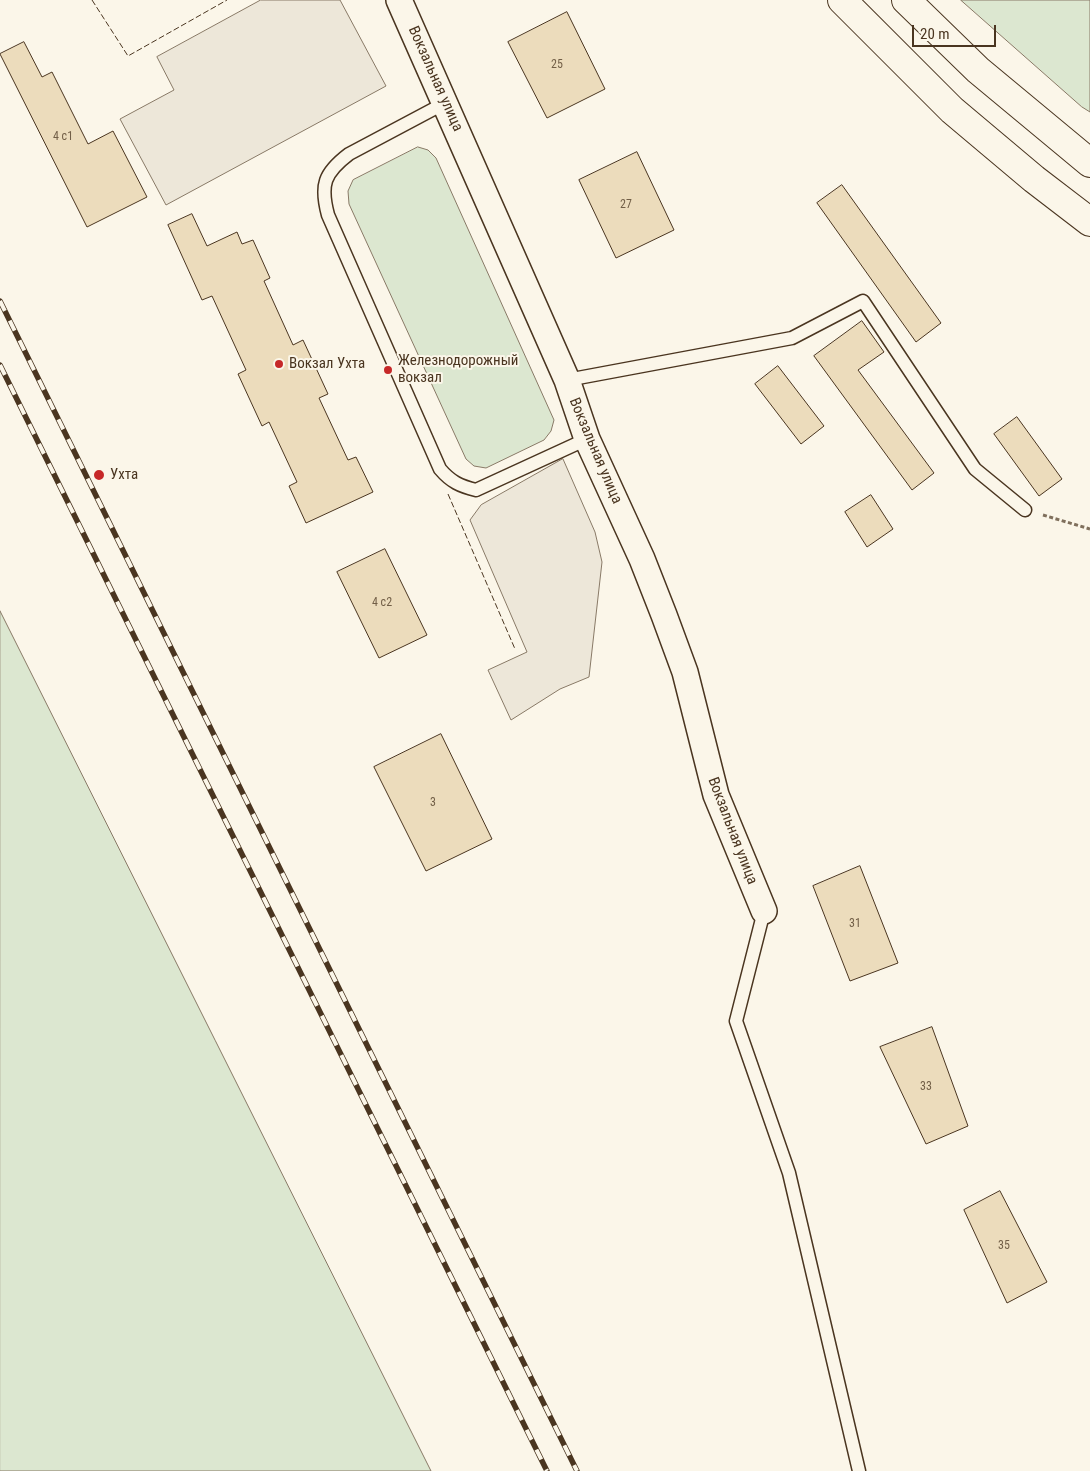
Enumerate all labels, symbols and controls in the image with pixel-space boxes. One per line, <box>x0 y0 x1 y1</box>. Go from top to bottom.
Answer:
scale bar <box>915 15 999 47</box>
street label: Вокзальная улица <box>404 24 466 134</box>
text: 20 m <box>920 25 950 43</box>
house number: 25 <box>551 58 563 72</box>
house number: 4 с1 <box>53 130 73 144</box>
house number: 27 <box>620 198 632 212</box>
place label: Железнодорожный вокзал <box>398 352 518 387</box>
place label: Вокзал Ухта <box>289 355 365 373</box>
marker: Вокзал Ухта <box>273 358 285 370</box>
marker: Железнодорожный вокзал <box>382 364 394 376</box>
street label: Вокзальная улица <box>565 395 625 507</box>
place label: Ухта <box>110 466 138 484</box>
marker: Ухта <box>92 468 106 482</box>
house number: 4 с2 <box>372 596 392 610</box>
street label: Вокзальная улица <box>703 775 761 887</box>
house number: 3 <box>430 796 436 810</box>
house number: 31 <box>849 917 861 931</box>
house number: 33 <box>920 1080 932 1094</box>
house number: 35 <box>998 1239 1010 1253</box>

